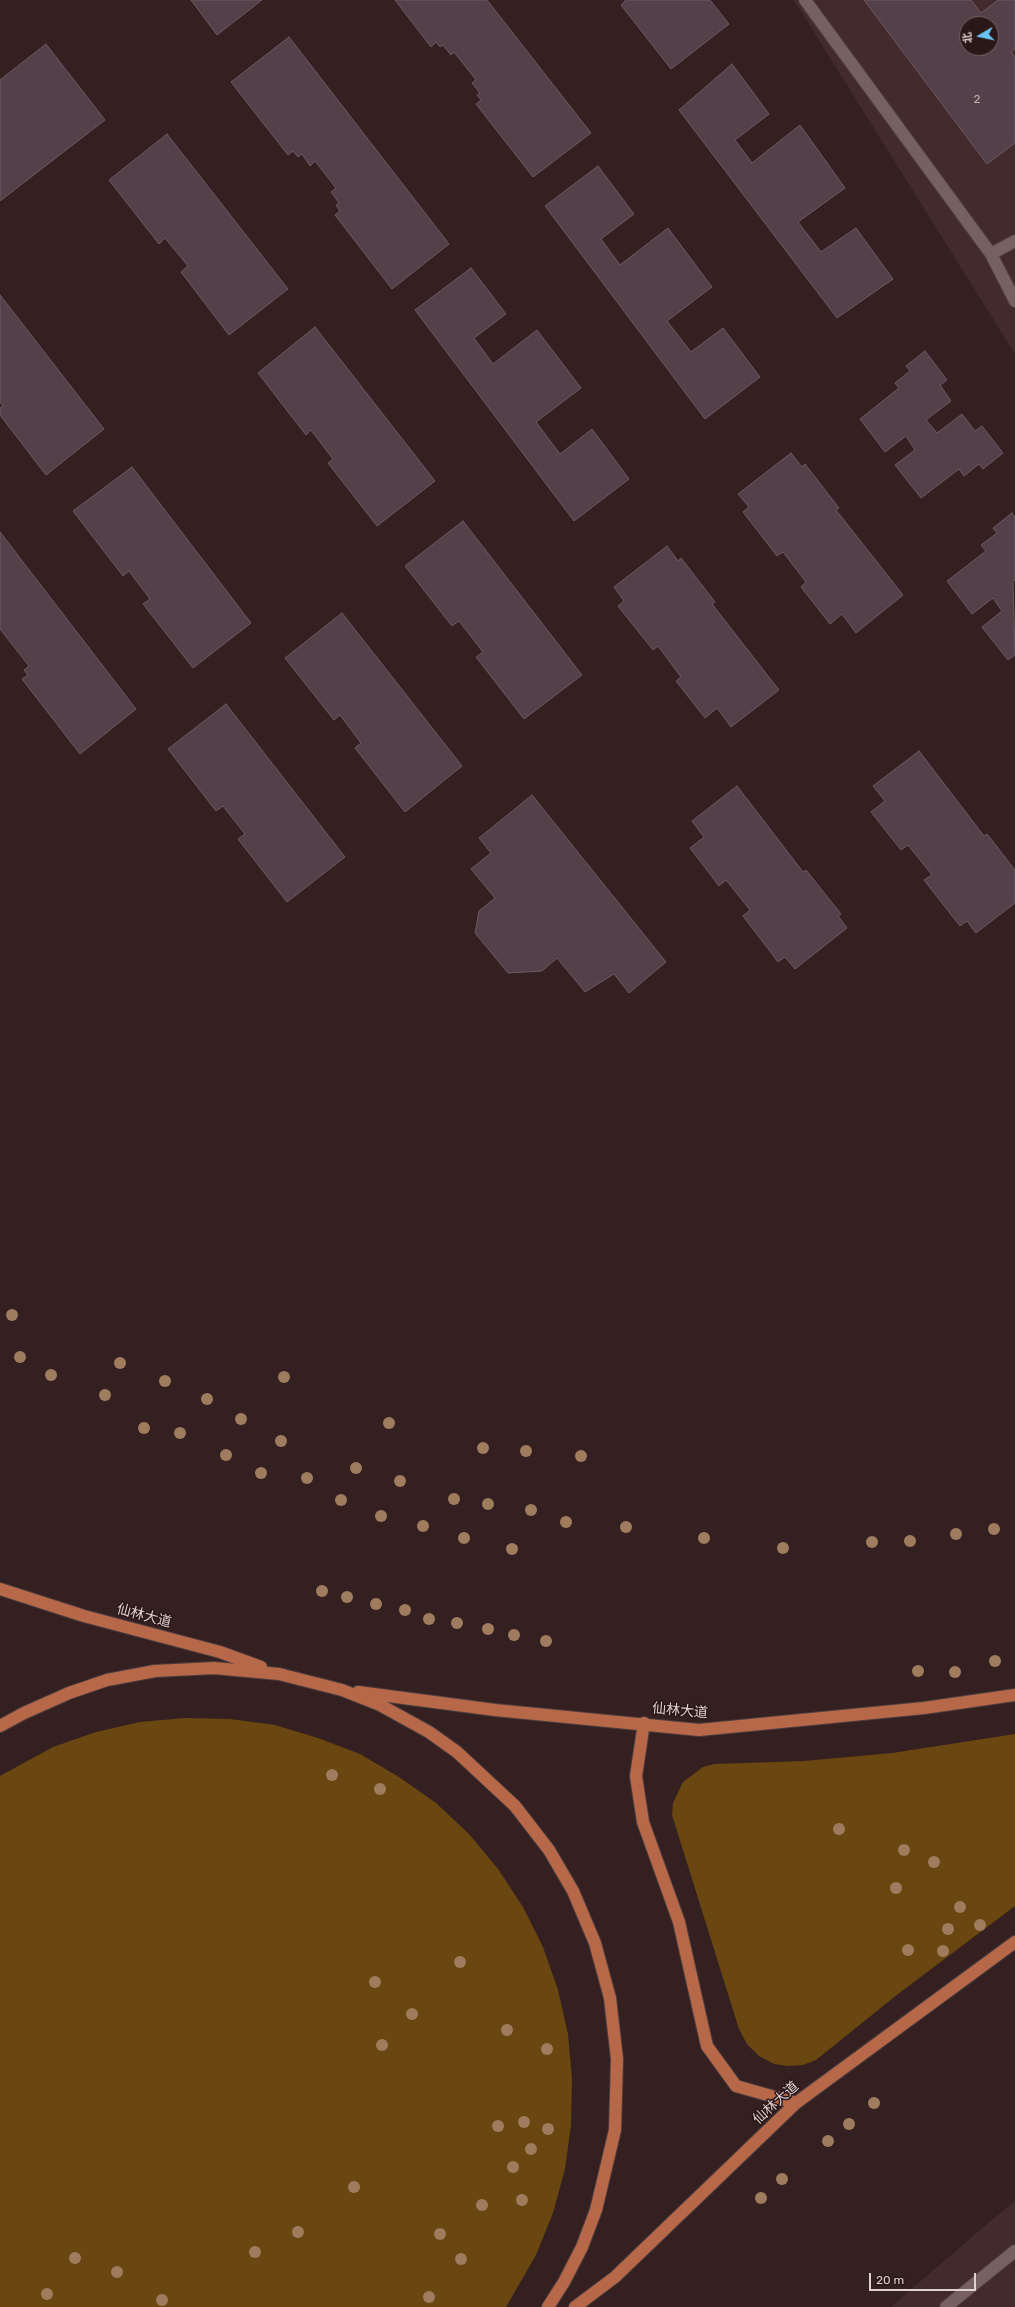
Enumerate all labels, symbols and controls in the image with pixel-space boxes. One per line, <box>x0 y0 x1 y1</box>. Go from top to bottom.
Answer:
north arrow <box>959 16 999 56</box>
text: 北 <box>960 31 975 44</box>
house number: 2 <box>973 93 981 107</box>
street label: 仙林大道 <box>115 1601 173 1631</box>
street label: 仙林大道 <box>651 1700 709 1722</box>
street label: 仙林大道 <box>750 2078 802 2128</box>
scale bar <box>871 2265 978 2291</box>
text: 20 m <box>876 2273 904 2287</box>

